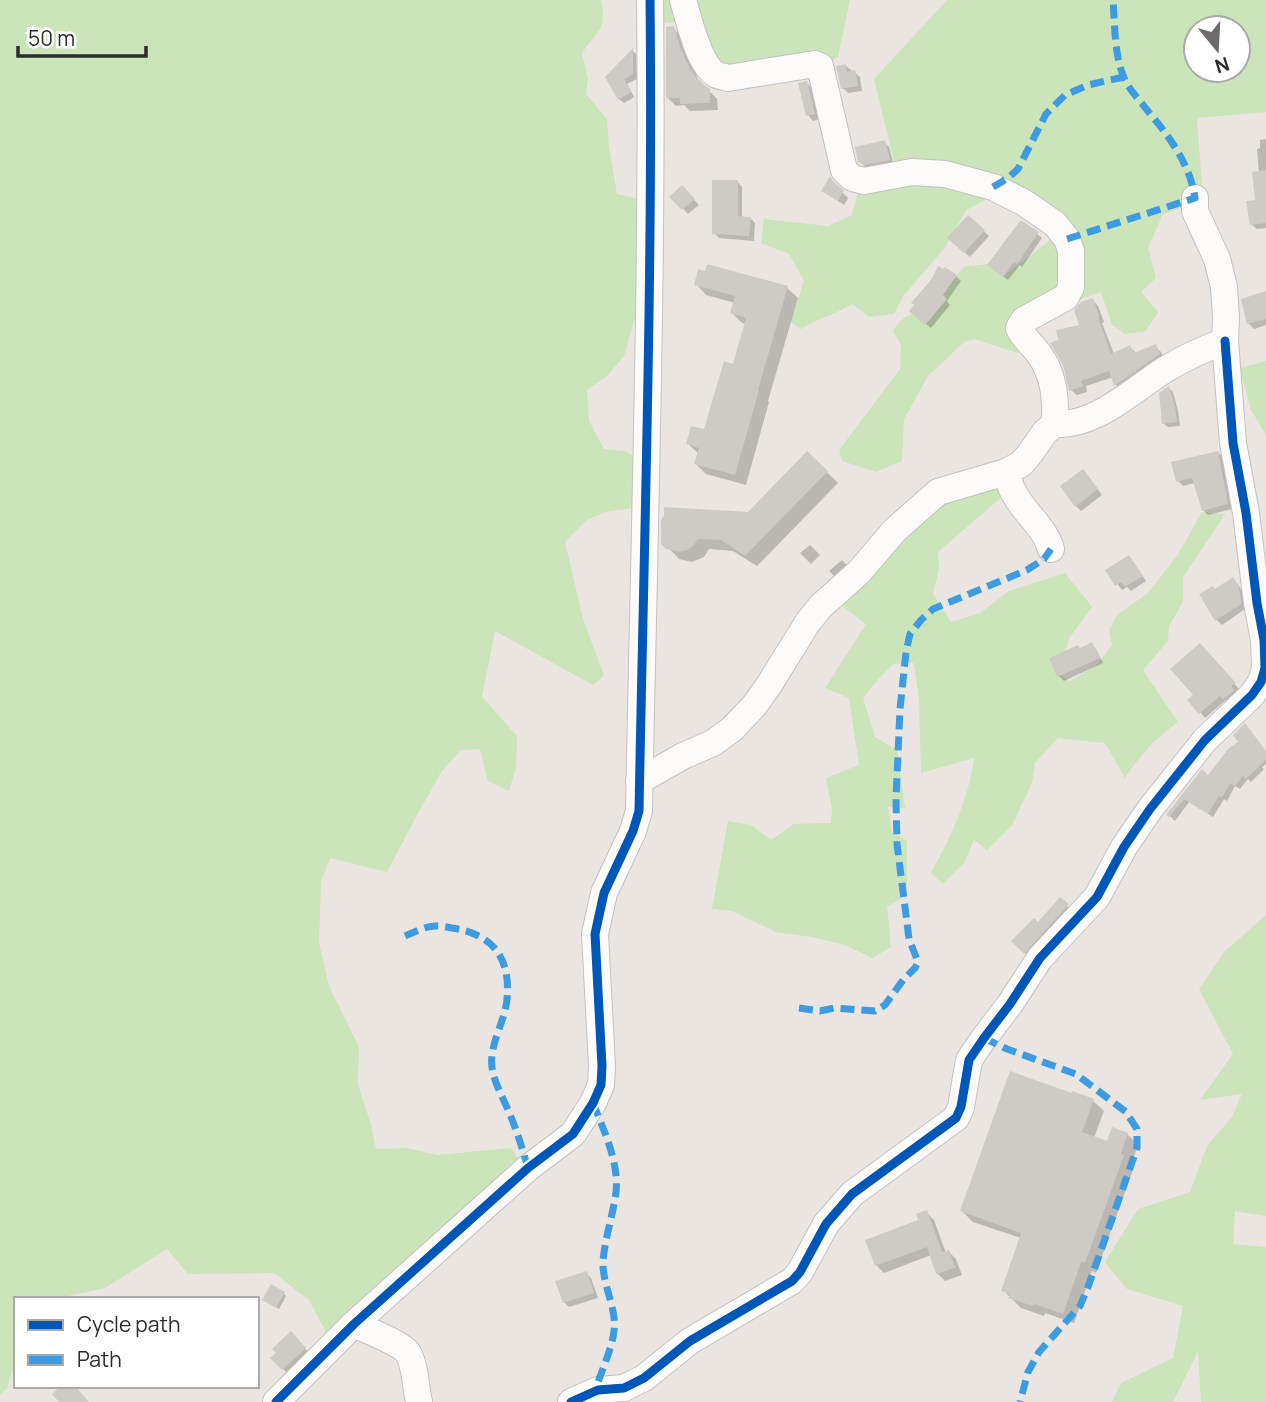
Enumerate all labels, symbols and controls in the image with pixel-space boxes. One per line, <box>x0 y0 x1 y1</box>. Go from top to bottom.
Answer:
scale bar <box>18 14 145 58</box>
north arrow <box>1182 14 1252 84</box>
text: 50 m <box>28 24 75 52</box>
text: N <box>1212 51 1233 80</box>
legend <box>14 1297 259 1388</box>
text: Cycle path <box>77 1310 180 1338</box>
text: Path <box>77 1345 122 1373</box>

